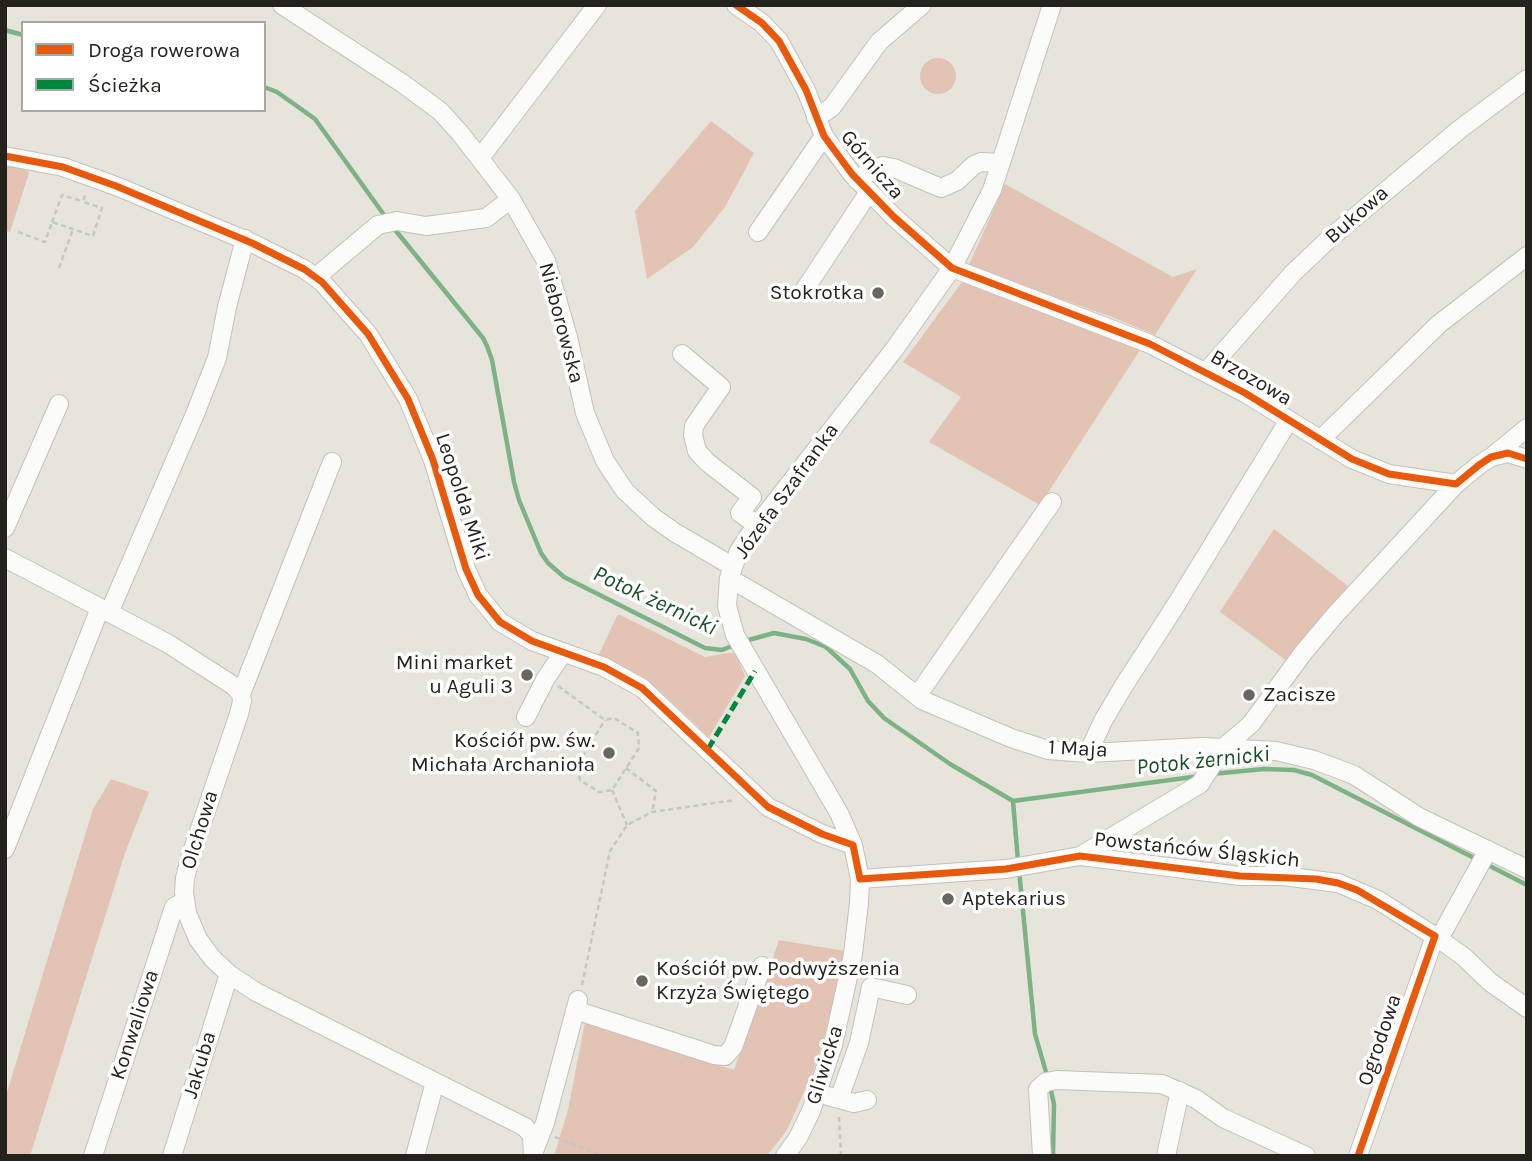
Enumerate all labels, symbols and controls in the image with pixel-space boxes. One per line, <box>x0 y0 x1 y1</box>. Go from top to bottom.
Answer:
legend <box>21 21 266 112</box>
text: Droga rowerowa <box>88 38 240 62</box>
text: Ścieżka <box>88 73 162 97</box>
street label: Górnicza <box>835 125 909 205</box>
street label: Bukowa <box>1320 181 1394 249</box>
street label: Nieborowska <box>533 260 589 386</box>
place label: Stokrotka <box>770 280 864 306</box>
marker: Stokrotka <box>870 285 886 301</box>
street label: Brzozowa <box>1206 345 1296 411</box>
street label: Józefa Szafranka <box>729 418 845 564</box>
street label: Leopolda Miki <box>429 430 495 564</box>
water label: Potok żernicki <box>588 560 722 642</box>
place label: Mini market u Aguli 3 <box>396 650 513 700</box>
marker: Mini market u Aguli 3 <box>519 667 535 683</box>
place label: Zacisze <box>1263 682 1336 708</box>
marker: Zacisze <box>1241 687 1257 703</box>
place label: Kościół pw. św. Michała Archanioła <box>411 728 595 778</box>
street label: 1 Maja <box>1048 735 1108 763</box>
water label: Potok żernicki <box>1135 740 1271 782</box>
marker: Kościół pw. św. Michała Archanioła <box>601 745 617 761</box>
street label: Olchowa <box>176 787 224 873</box>
street label: Powstańców Śląskich <box>1093 827 1301 873</box>
place label: Aptekarius <box>962 886 1066 912</box>
marker: Aptekarius <box>940 891 956 907</box>
place label: Kościół pw. Podwyższenia Krzyża Świętego <box>656 956 900 1006</box>
street label: Konwaliowa <box>105 967 165 1083</box>
marker: Kościół pw. Podwyższenia Krzyża Świętego <box>634 973 650 989</box>
street label: Ogrodowa <box>1353 991 1407 1089</box>
street label: Gliwicka <box>801 1022 849 1108</box>
street label: Jakuba <box>178 1029 222 1101</box>

